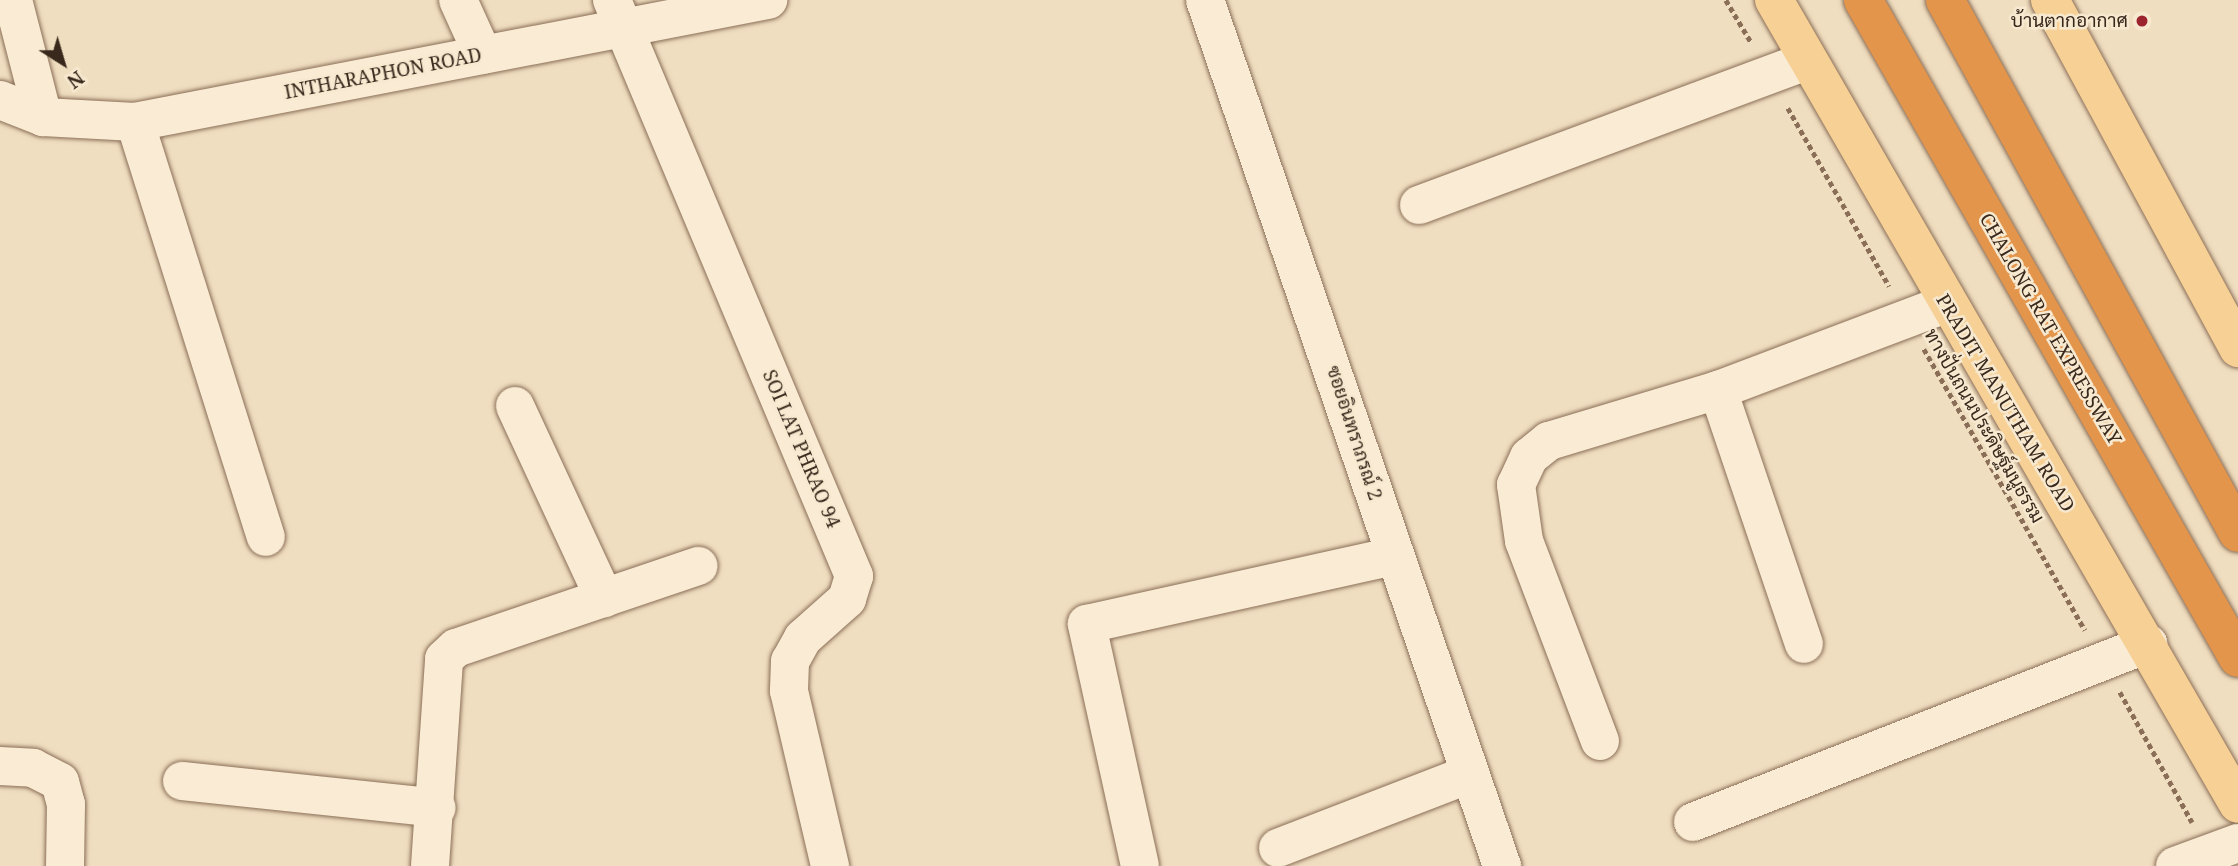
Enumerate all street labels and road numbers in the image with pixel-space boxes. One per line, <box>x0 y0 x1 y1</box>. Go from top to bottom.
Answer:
street label: INTHARAPHON ROAD <box>282 44 484 104</box>
street label: CHALONG RAT EXPRESSWAY <box>1974 209 2126 449</box>
street label: PRADIT MANUTHAM ROAD <box>1931 290 2079 516</box>
street label: ทางปั่นถนนประดิษฐ์มนูธรรม <box>1919 325 2049 527</box>
street label: ซอยอินทราภรณ์ 2 <box>1322 363 1386 503</box>
street label: SOI LAT PHRAO 94 <box>757 367 845 531</box>

